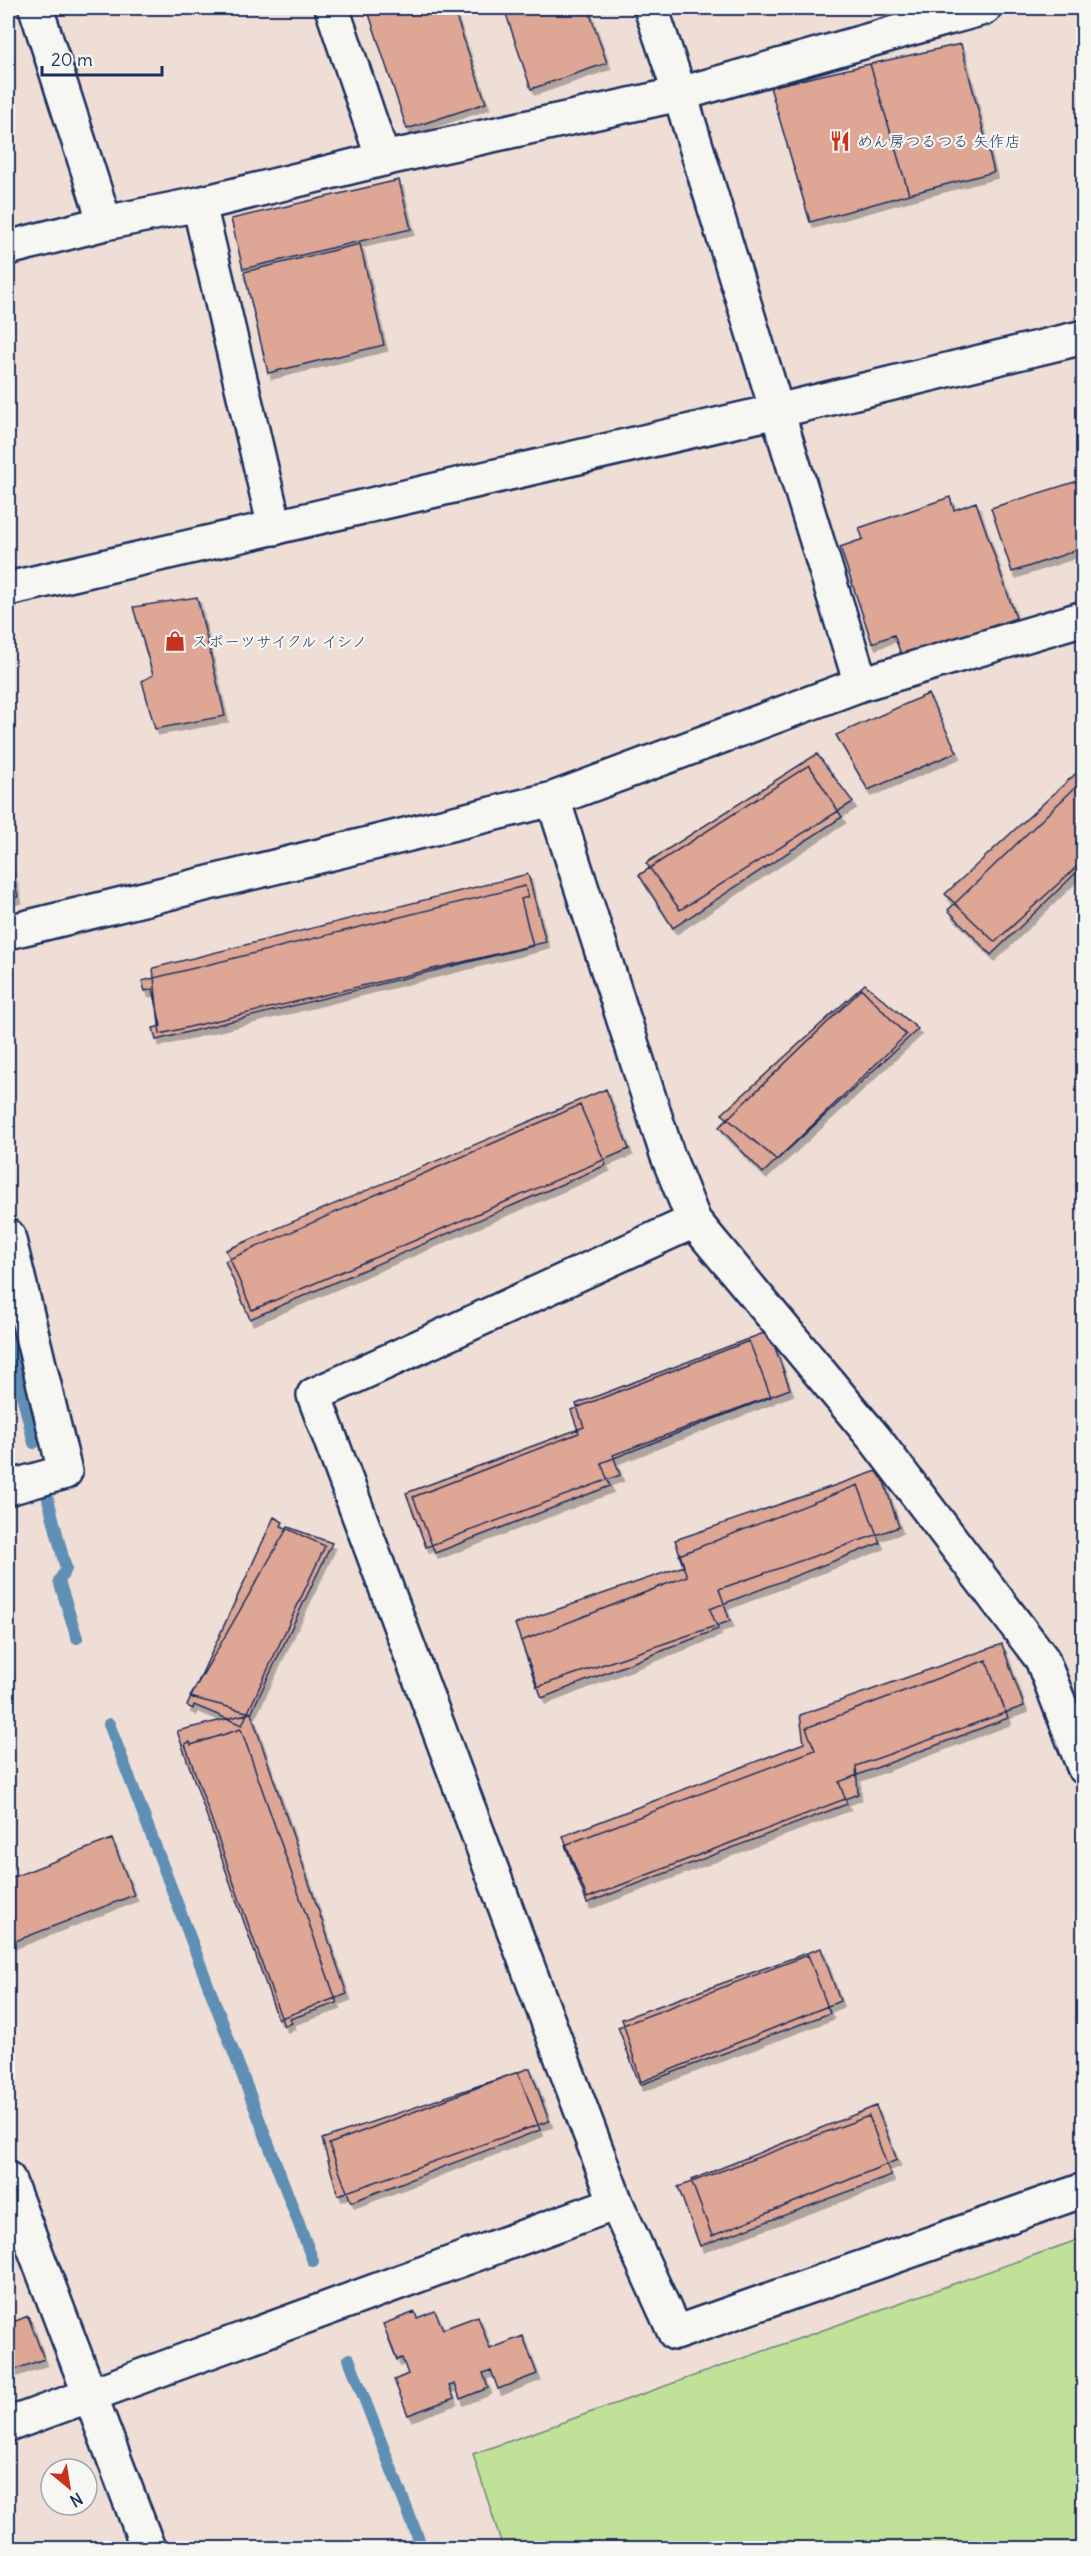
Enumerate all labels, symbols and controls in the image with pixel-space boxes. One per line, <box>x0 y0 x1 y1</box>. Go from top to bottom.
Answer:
scale bar <box>42 39 162 77</box>
text: 20 m <box>51 48 93 71</box>
restaurant icon: めん房つるつる 矢作店 <box>828 129 852 153</box>
place label: めん房つるつる 矢作店 <box>857 131 1021 151</box>
shop icon: スポーツサイクル イシノ <box>163 629 187 653</box>
place label: スポーツサイクル イシノ <box>192 631 367 651</box>
north arrow <box>39 2457 99 2517</box>
text: N <box>67 2489 86 2511</box>

